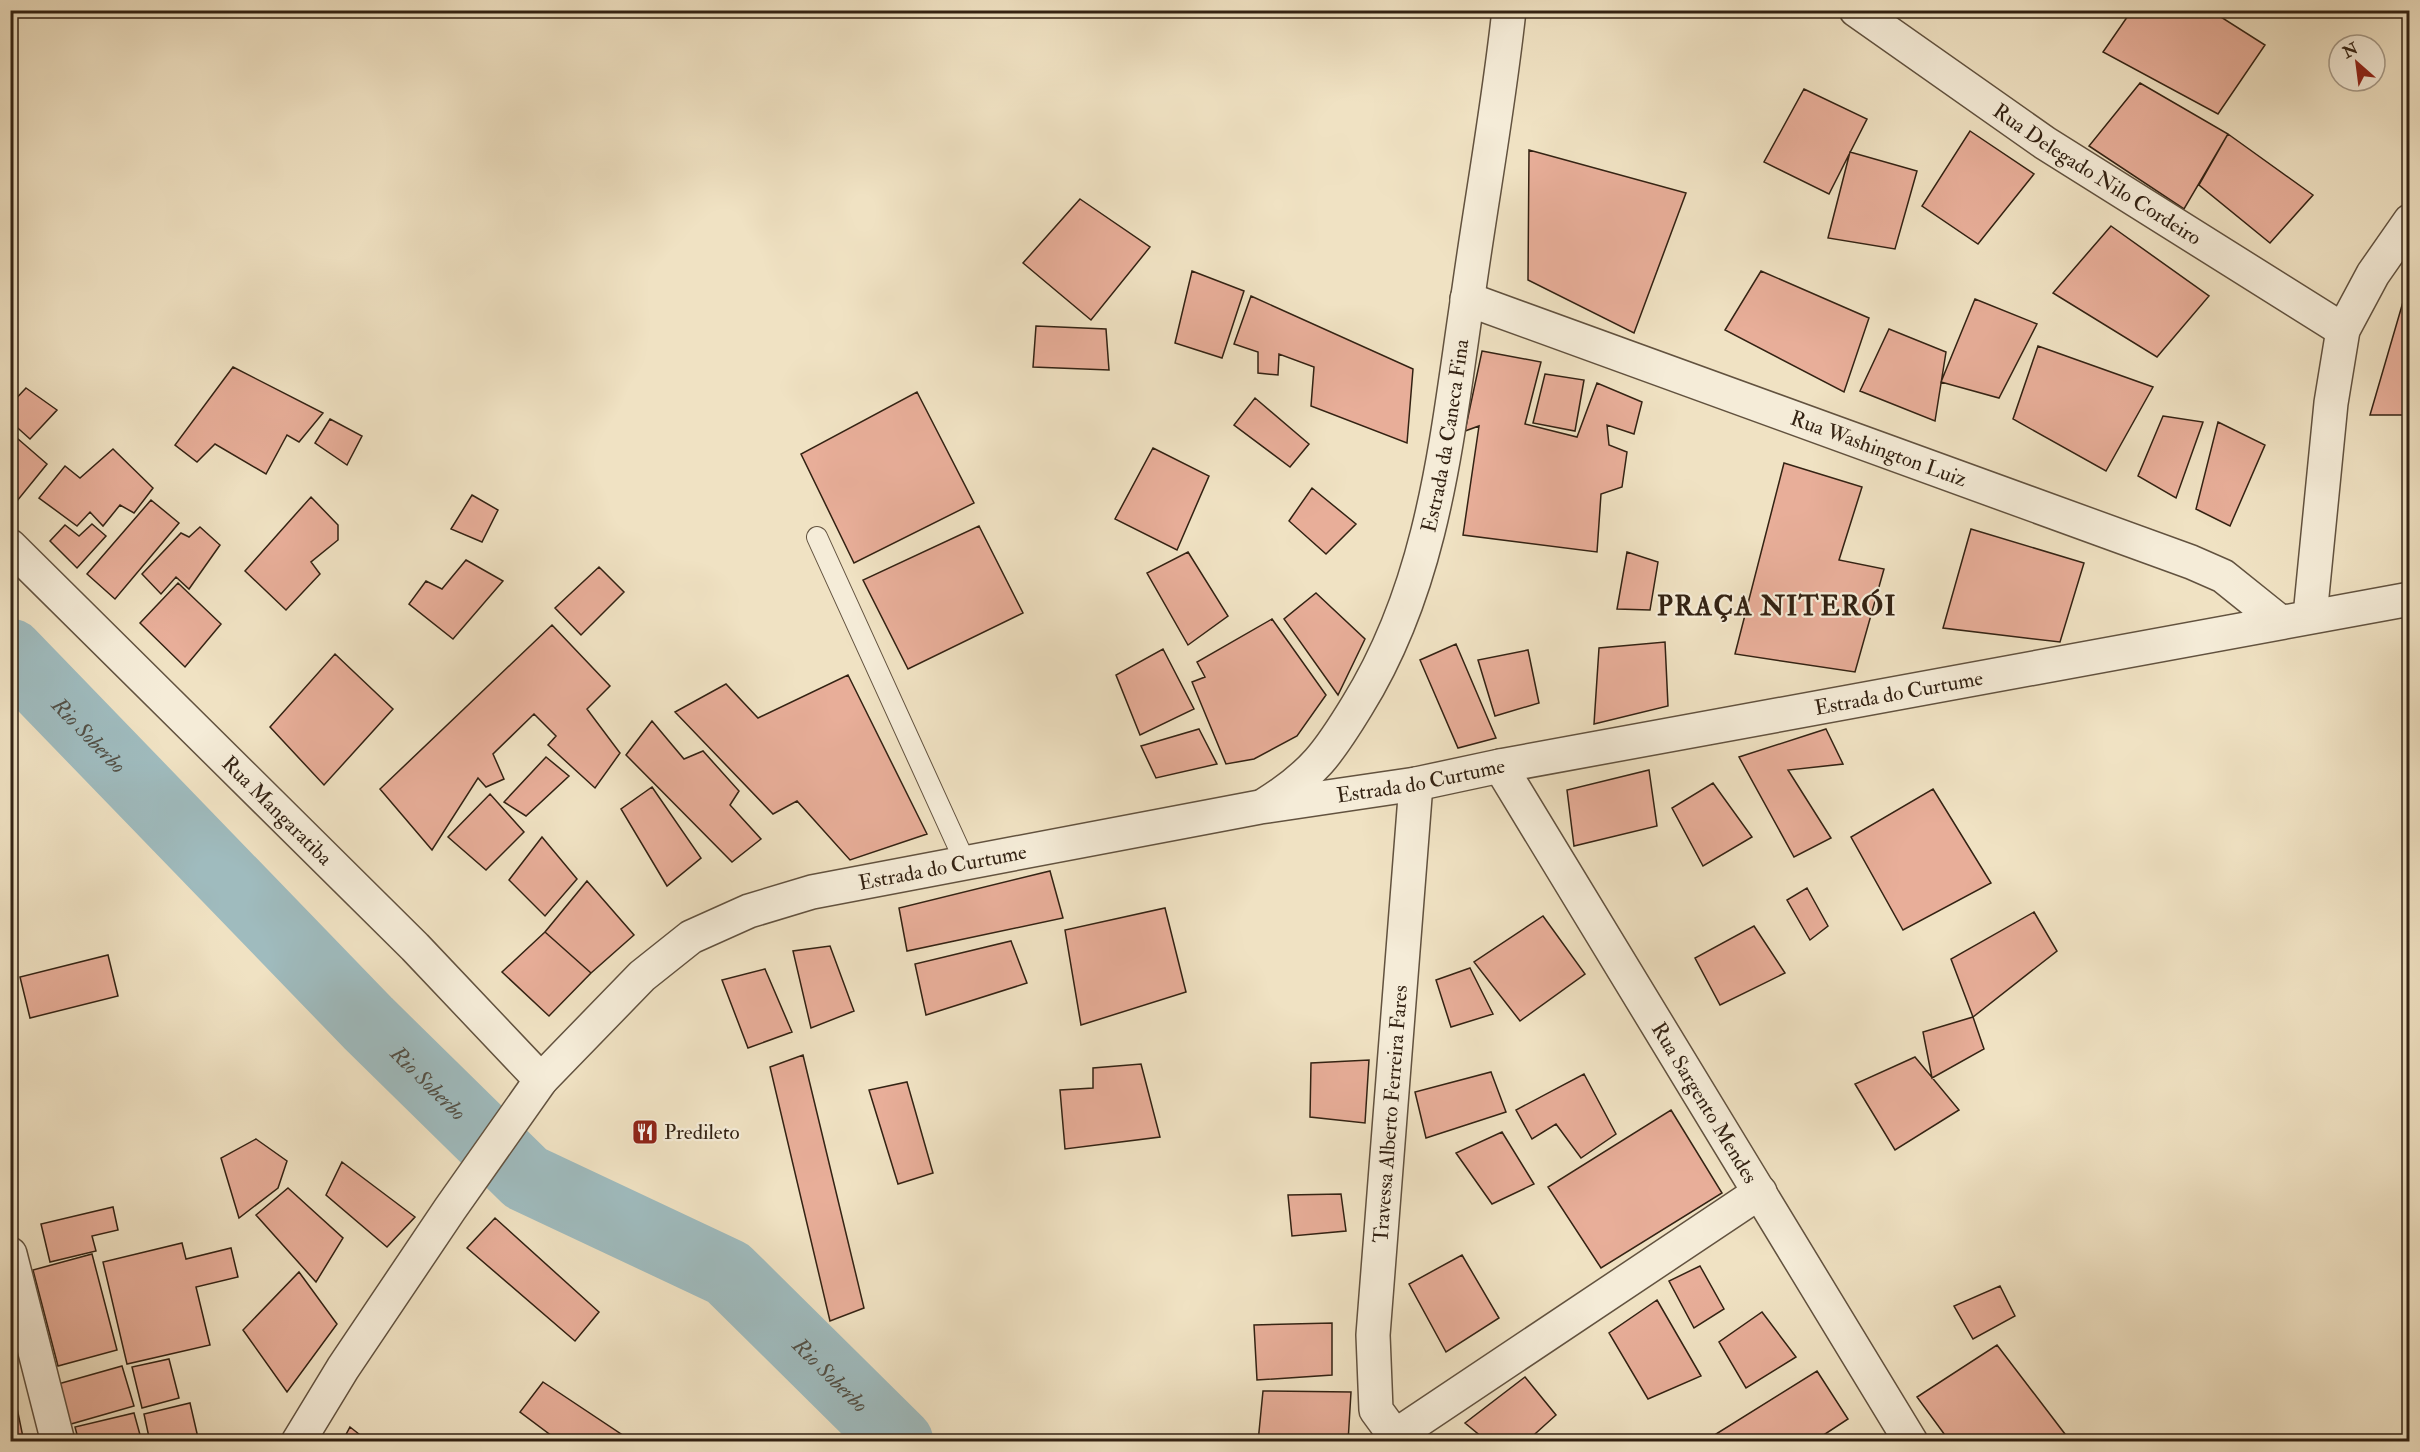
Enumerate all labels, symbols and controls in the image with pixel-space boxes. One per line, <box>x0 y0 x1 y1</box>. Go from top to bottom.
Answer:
north arrow <box>2327 33 2387 93</box>
text: N <box>2339 38 2362 63</box>
street label: Rua Delegado Nilo Cordeiro <box>1988 98 2206 252</box>
street label: Estrada da Caneca Fina <box>1415 337 1476 535</box>
street label: Rua Washington Luiz <box>1787 405 1970 493</box>
district label: PRAÇA NITERÓI <box>1657 588 1897 623</box>
street label: Estrada do Curtume <box>1812 665 1985 722</box>
water label: Rio Soberbo <box>45 691 132 780</box>
street label: Rua Mangaratiba <box>216 750 338 872</box>
street label: Estrada do Curtume <box>1335 752 1507 810</box>
street label: Estrada do Curtume <box>856 839 1029 897</box>
street label: Travessa Alberto Ferreira Fares <box>1367 984 1414 1244</box>
street label: Rua Sargento Mendes <box>1645 1017 1764 1188</box>
water label: Rio Soberbo <box>384 1039 472 1127</box>
restaurant icon: Predileto <box>630 1117 660 1147</box>
place label: Predileto <box>664 1119 740 1146</box>
water label: Rio Soberbo <box>786 1331 874 1419</box>

